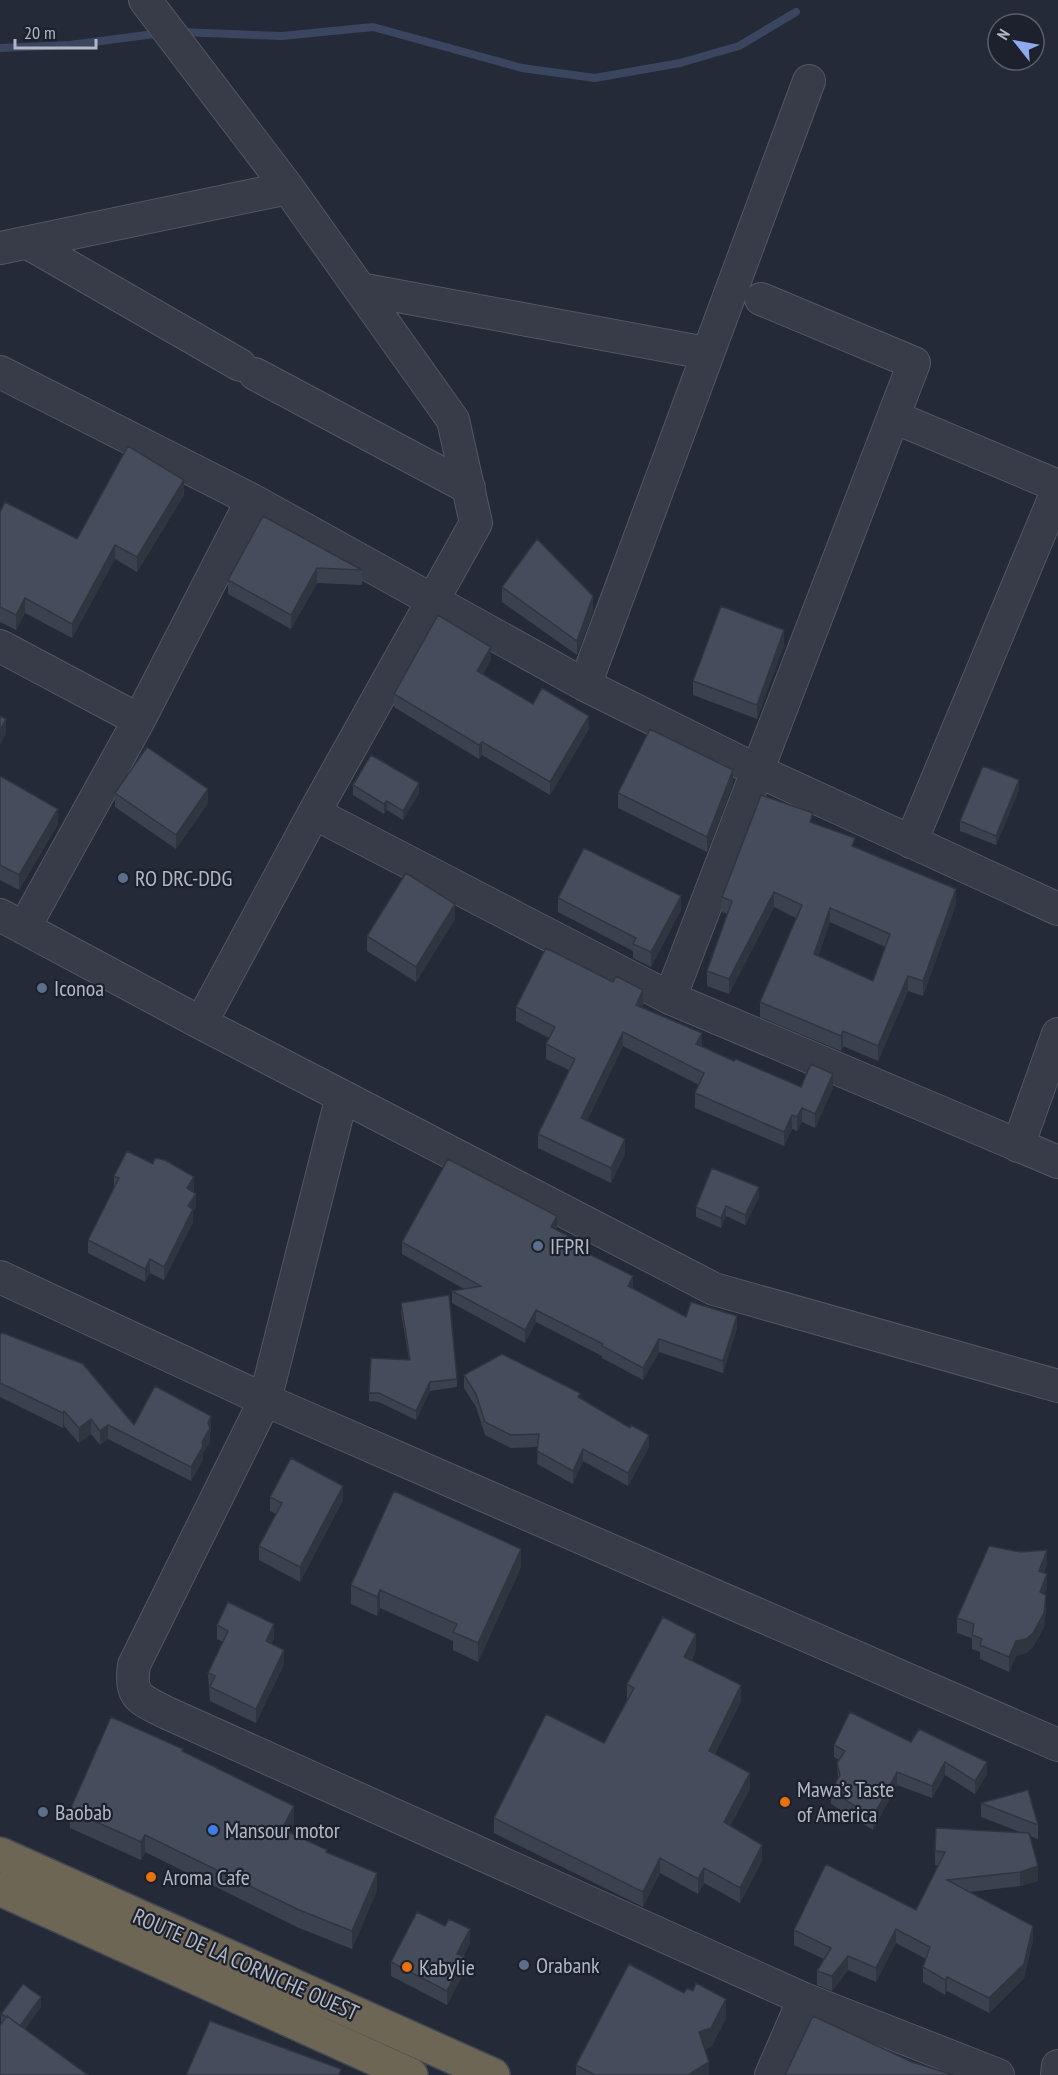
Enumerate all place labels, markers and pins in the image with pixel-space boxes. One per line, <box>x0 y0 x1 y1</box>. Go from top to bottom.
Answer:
place label: RO DRC-DDG <box>135 864 232 892</box>
marker: RO DRC-DDG <box>116 871 130 885</box>
place label: Iconoa <box>54 974 104 1002</box>
marker: Iconoa <box>35 981 49 995</box>
place label: IFPRI <box>550 1232 590 1260</box>
marker: IFPRI <box>531 1239 545 1253</box>
place label: Mawa’s Taste of America <box>797 1775 894 1828</box>
marker: Mawa’s Taste of America <box>778 1795 792 1809</box>
place label: Baobab <box>55 1798 112 1826</box>
marker: Baobab <box>36 1805 50 1819</box>
place label: Mansour motor <box>225 1816 340 1844</box>
marker: Mansour motor <box>206 1823 220 1837</box>
place label: Aroma Cafe <box>163 1863 250 1891</box>
marker: Aroma Cafe <box>144 1870 158 1884</box>
place label: Orabank <box>536 1951 600 1979</box>
place label: Kabylie <box>419 1953 475 1981</box>
marker: Orabank <box>517 1958 531 1972</box>
marker: Kabylie <box>400 1960 414 1974</box>

